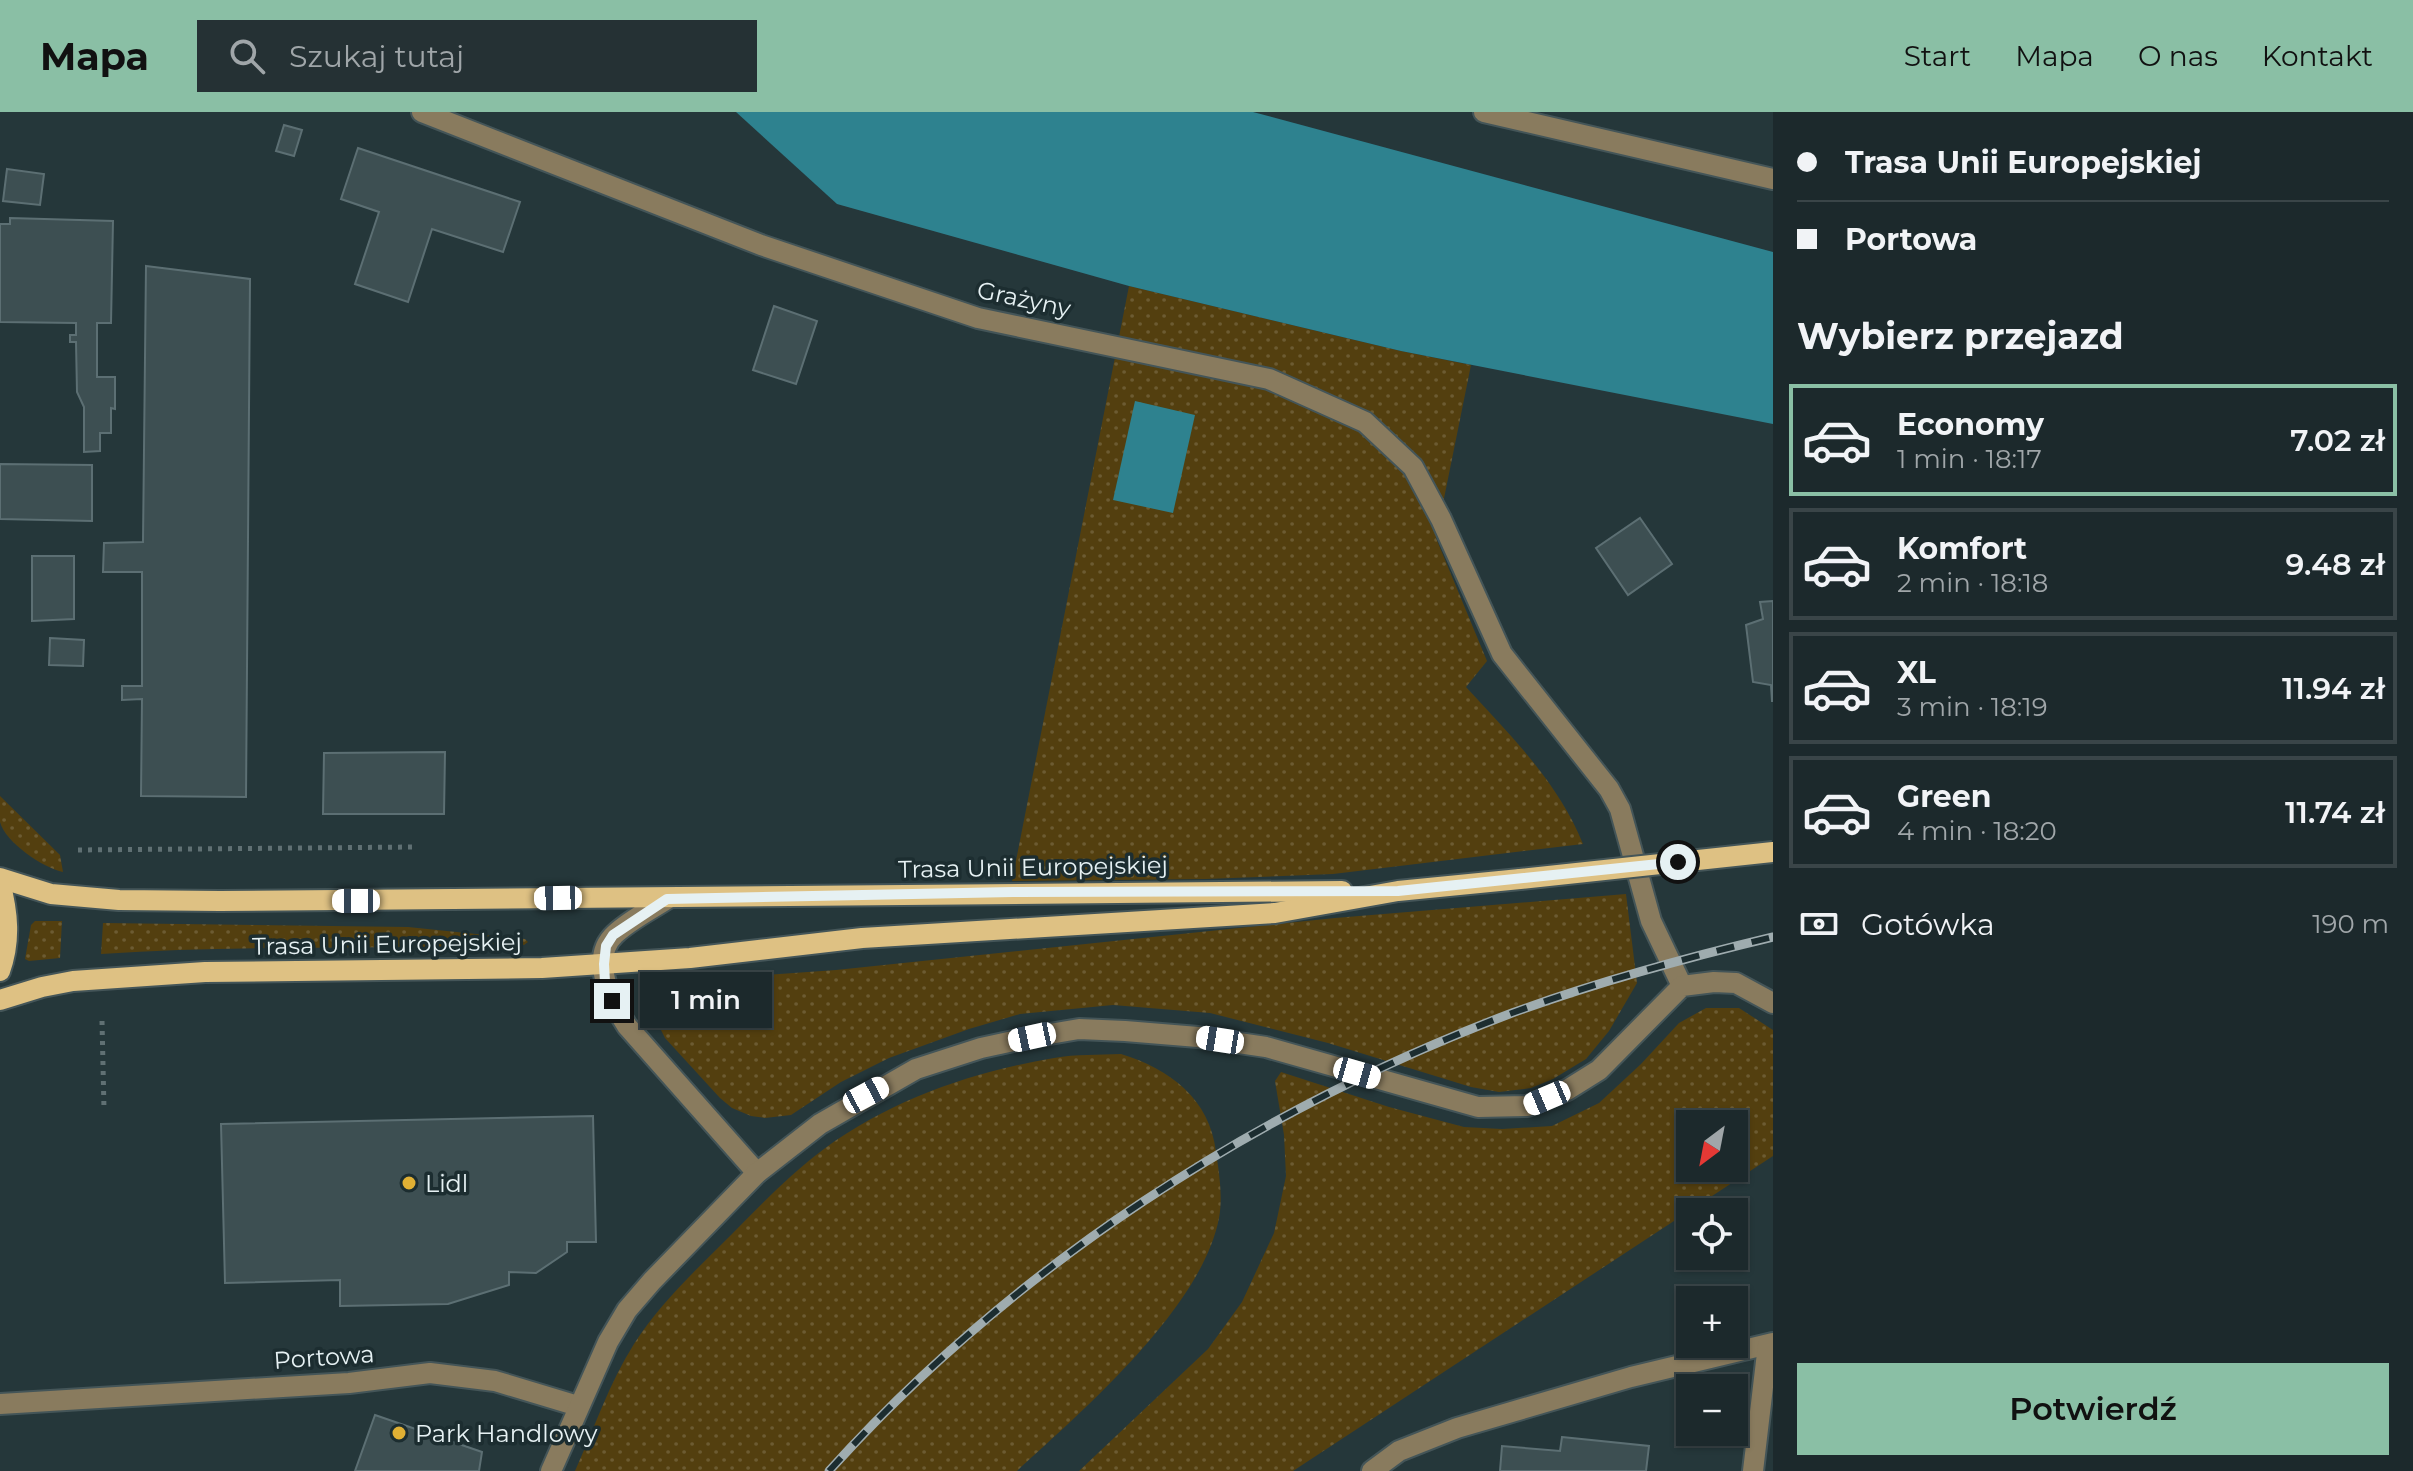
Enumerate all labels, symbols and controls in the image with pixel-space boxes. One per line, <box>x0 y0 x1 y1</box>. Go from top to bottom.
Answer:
search box <box>197 20 757 92</box>
text: Mapa <box>40 33 149 80</box>
icon: search <box>225 34 269 78</box>
text: Szukaj tutaj <box>289 38 464 75</box>
text: Start <box>1904 39 1971 73</box>
text: Mapa <box>2015 39 2094 73</box>
text: O nas <box>2138 39 2218 73</box>
text: Kontakt <box>2262 39 2373 73</box>
text: Trasa Unii Europejskiej <box>1845 144 2201 181</box>
text: Portowa <box>1845 221 1977 258</box>
street label: Grażyny <box>975 275 1073 323</box>
text: Wybierz przejazd <box>1797 314 2124 358</box>
icon: car <box>1801 404 1873 476</box>
text: Economy <box>1897 406 2044 443</box>
text: 7.02 zł <box>2290 422 2385 459</box>
text: 1 min · 18:17 <box>1897 443 2042 475</box>
icon: car <box>1801 528 1873 600</box>
text: Komfort <box>1897 530 2027 567</box>
text: 9.48 zł <box>2286 546 2385 583</box>
text: 2 min · 18:18 <box>1897 567 2048 599</box>
icon: car <box>1801 652 1873 724</box>
text: XL <box>1897 654 1936 691</box>
text: 11.94 zł <box>2282 670 2385 707</box>
text: 3 min · 18:19 <box>1897 691 2048 723</box>
icon: car <box>1801 776 1873 848</box>
text: Green <box>1897 778 1991 815</box>
text: 11.74 zł <box>2285 794 2385 831</box>
text: 4 min · 18:20 <box>1897 815 2057 847</box>
route start <box>1660 844 1696 880</box>
street label: Trasa Unii Europejskiej <box>898 850 1168 884</box>
car <box>534 886 582 910</box>
car <box>332 889 380 913</box>
icon: cash <box>1797 902 1841 946</box>
text: Gotówka <box>1861 906 1995 943</box>
text: 190 m <box>2312 908 2389 940</box>
street label: Trasa Unii Europejskiej <box>252 927 522 961</box>
callout: 1 min <box>640 973 772 1029</box>
route end <box>594 983 630 1019</box>
text: 1 min <box>671 984 741 1016</box>
car <box>1006 1020 1058 1054</box>
car <box>1194 1024 1246 1056</box>
car <box>1331 1055 1383 1091</box>
car <box>839 1073 893 1117</box>
car <box>1520 1078 1574 1118</box>
north arrow <box>1676 1110 1748 1182</box>
map controls <box>1676 1110 1748 1446</box>
place label: Lidl <box>425 1169 468 1198</box>
marker: Lidl <box>400 1174 418 1192</box>
button: locate <box>1676 1198 1748 1270</box>
button: + <box>1676 1286 1748 1358</box>
street label: Portowa <box>273 1339 375 1375</box>
button: Potwierdź <box>1797 1363 2389 1455</box>
button: − <box>1676 1374 1748 1446</box>
place label: Park Handlowy <box>415 1419 597 1448</box>
marker: Park Handlowy <box>390 1424 408 1442</box>

